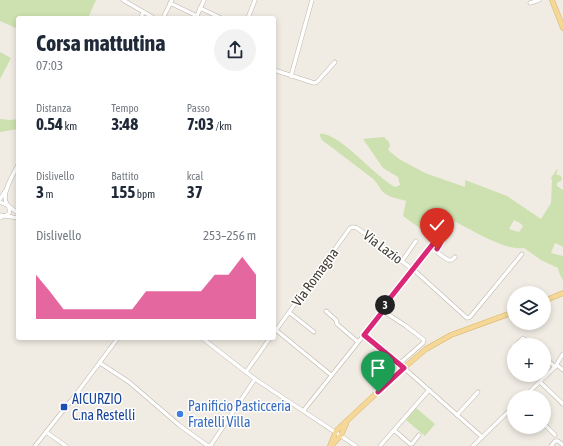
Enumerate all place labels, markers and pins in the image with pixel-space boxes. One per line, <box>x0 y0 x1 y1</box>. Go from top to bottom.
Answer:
pin <box>420 208 454 249</box>
pin: 3 <box>375 295 395 315</box>
pin <box>361 351 395 392</box>
place label: AICURZIO C.na Restelli <box>72 391 135 423</box>
place label: Panificio Pasticceria Fratelli Villa <box>188 398 291 430</box>
marker: AICURZIO C.na Restelli <box>59 402 69 412</box>
marker: Panificio Pasticceria Fratelli Villa <box>175 409 185 419</box>

